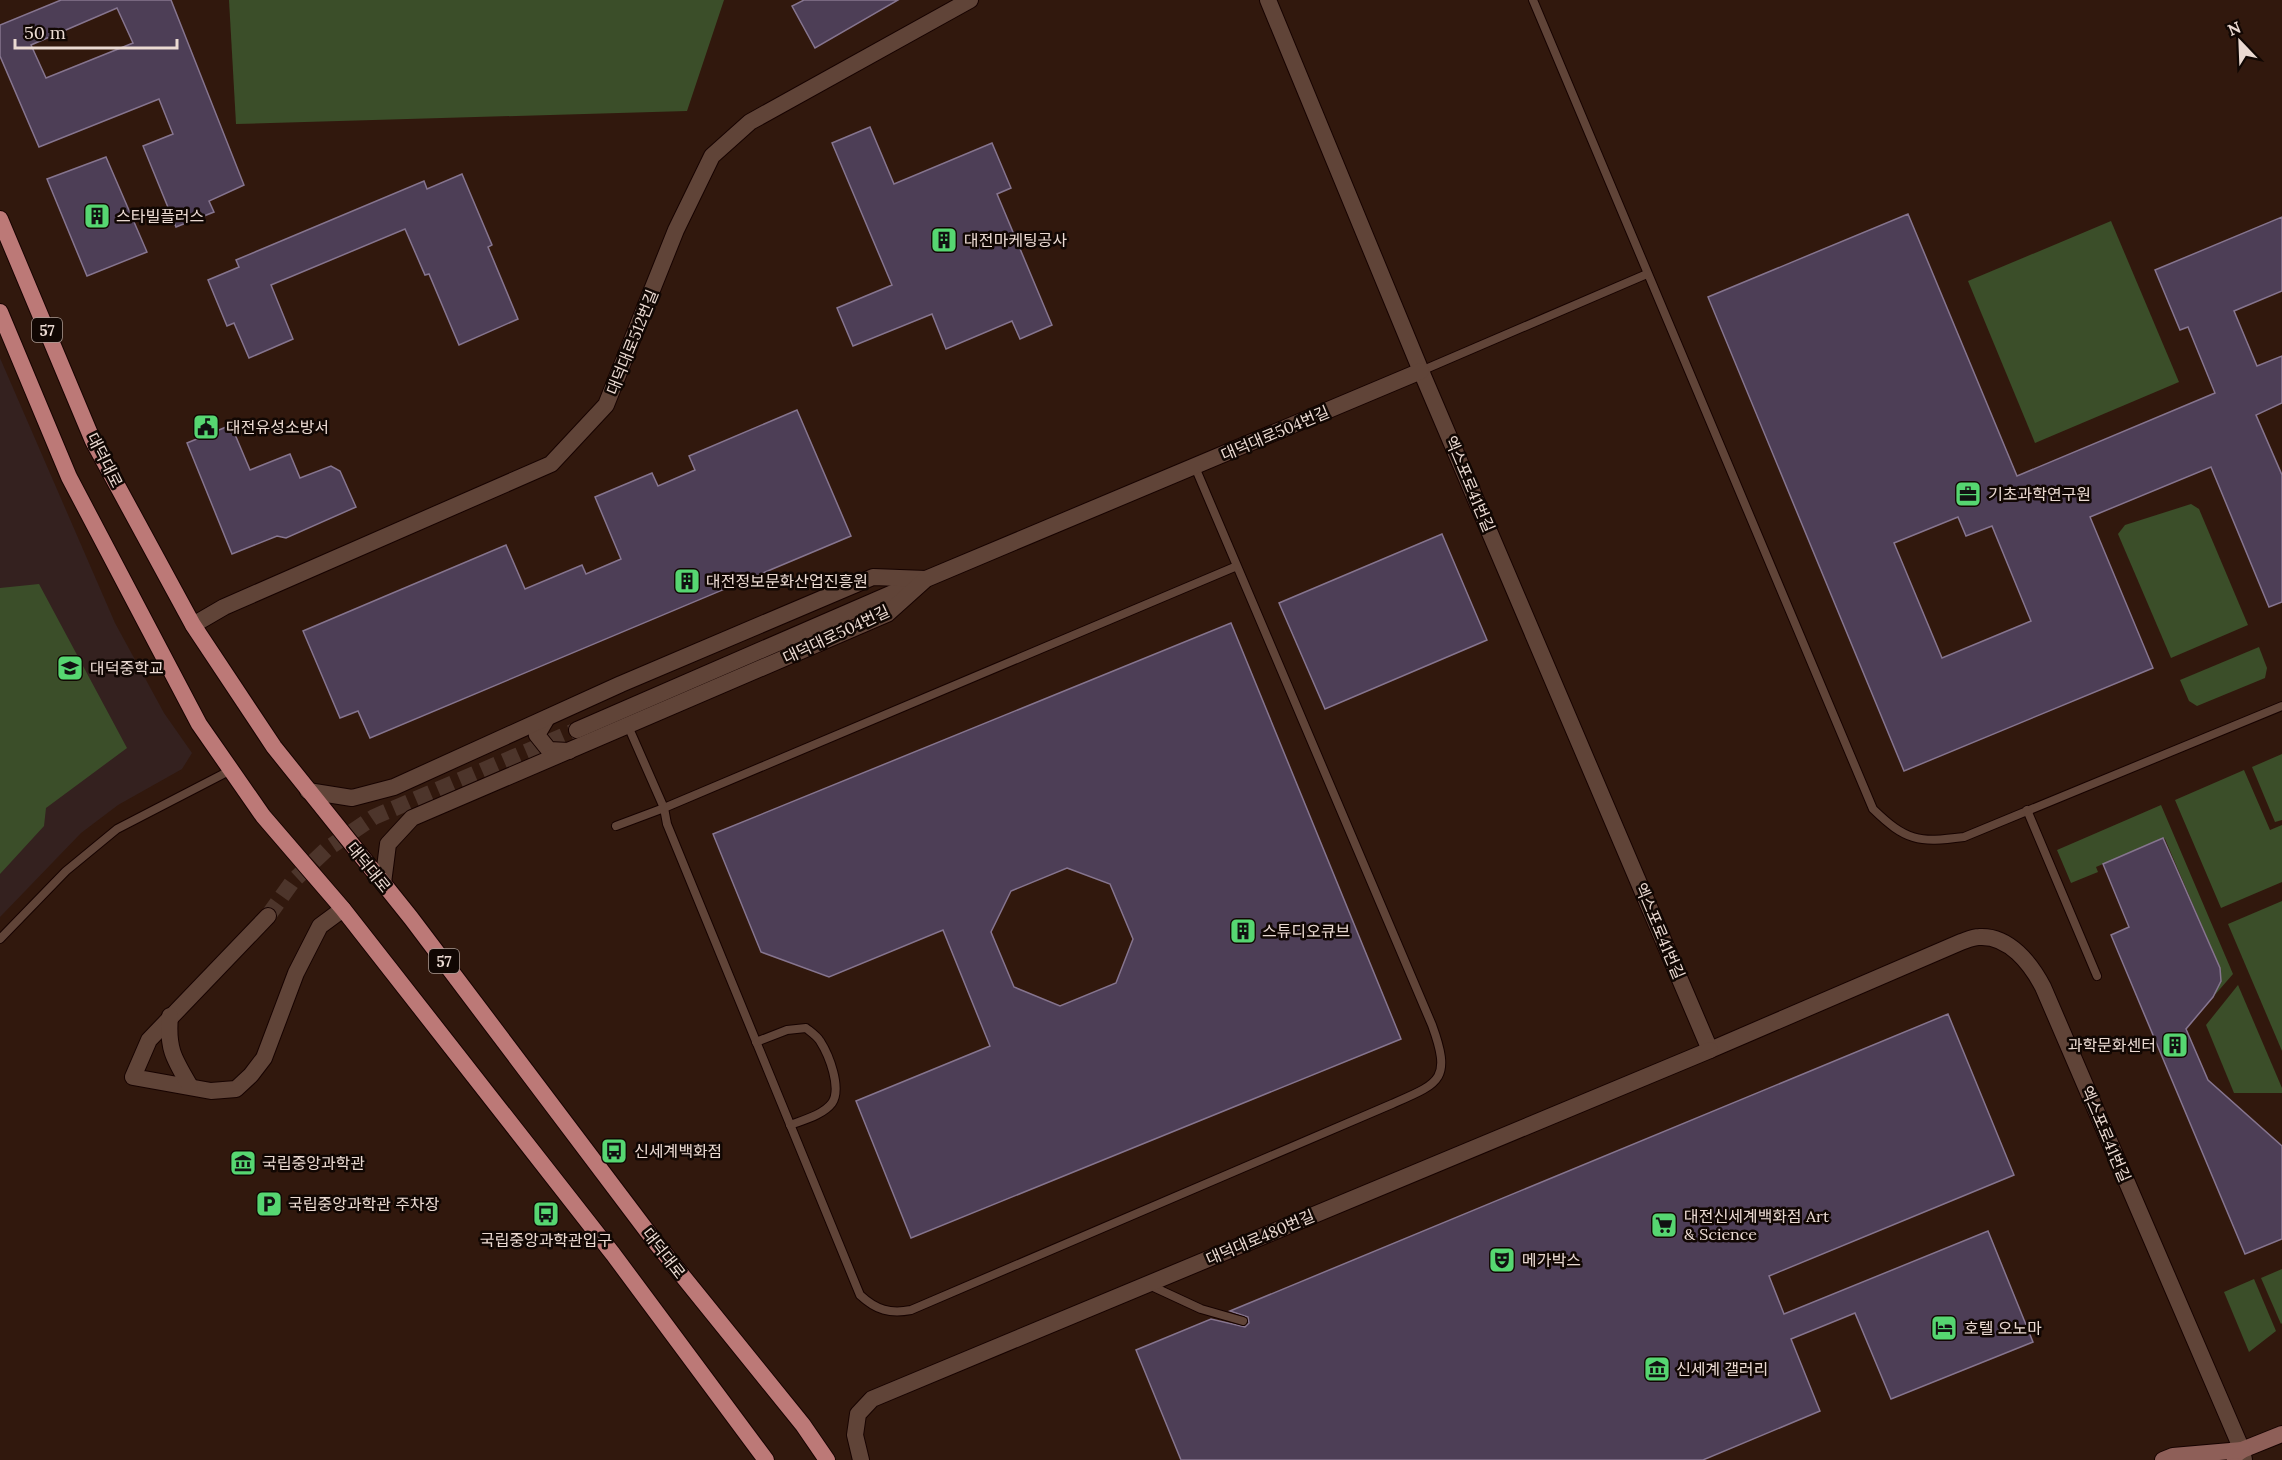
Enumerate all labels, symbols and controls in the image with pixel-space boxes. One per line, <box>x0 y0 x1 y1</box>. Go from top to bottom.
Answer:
scale bar <box>15 12 177 50</box>
north arrow <box>2210 12 2270 72</box>
text: N <box>2225 17 2244 40</box>
text: 50 m <box>24 21 66 44</box>
building icon: 스타빌플러스 <box>82 201 112 231</box>
place label: 스타빌플러스 <box>116 206 204 226</box>
building icon: 대전마케팅공사 <box>929 225 959 255</box>
place label: 대전마케팅공사 <box>964 230 1067 250</box>
street label: 대덕대로512번길 <box>602 287 662 397</box>
road number: 57 <box>32 318 62 342</box>
street label: 대덕대로504번길 <box>1218 401 1332 465</box>
public building icon: 대전유성소방서 <box>191 412 221 442</box>
place label: 대전유성소방서 <box>226 417 329 437</box>
street label: 대덕대로 <box>83 429 127 491</box>
street label: 엑스포로41번길 <box>1441 433 1499 535</box>
office icon: 기초과학연구원 <box>1953 479 1983 509</box>
place label: 기초과학연구원 <box>1988 484 2091 504</box>
building icon: 대전정보문화산업진흥원 <box>672 566 702 596</box>
place label: 대전정보문화산업진흥원 <box>706 571 868 591</box>
street label: 대덕대로504번길 <box>779 600 893 668</box>
school or university icon: 대덕중학교 <box>55 653 85 683</box>
place label: 대덕중학교 <box>90 658 164 678</box>
street label: 대덕대로 <box>343 838 395 896</box>
street label: 엑스포로41번길 <box>1631 880 1689 982</box>
building icon: 스튜디오큐브 <box>1228 916 1258 946</box>
place label: 스튜디오큐브 <box>1262 921 1350 941</box>
road number: 57 <box>429 949 459 973</box>
building icon: 과학문화센터 <box>2160 1030 2190 1060</box>
place label: 과학문화센터 <box>2068 1035 2156 1055</box>
street label: 엑스포로41번길 <box>2077 1083 2135 1185</box>
bus stop icon: 신세계백화점 <box>599 1136 629 1166</box>
place label: 신세계백화점 <box>634 1141 722 1161</box>
museum icon: 국립중앙과학관 <box>228 1148 258 1178</box>
place label: 국립중앙과학관 <box>262 1153 365 1173</box>
parking icon: 국립중앙과학관 주차장 <box>254 1189 284 1219</box>
place label: 국립중앙과학관 주차장 <box>288 1194 440 1214</box>
bus stop icon: 국립중앙과학관입구 <box>531 1199 561 1229</box>
street label: 대덕대로480번길 <box>1203 1205 1317 1269</box>
place label: 대전신세계백화점 Art & Science <box>1684 1206 1830 1244</box>
supermarket icon: 대전신세계백화점 Art & Science <box>1649 1210 1679 1240</box>
street label: 대덕대로 <box>638 1224 690 1283</box>
place label: 국립중앙과학관입구 <box>480 1230 612 1250</box>
theatre icon: 메가박스 <box>1487 1245 1517 1275</box>
place label: 메가박스 <box>1522 1250 1581 1270</box>
hotel icon: 호텔 오노마 <box>1929 1313 1959 1343</box>
place label: 호텔 오노마 <box>1964 1318 2042 1338</box>
museum icon: 신세계 갤러리 <box>1642 1354 1672 1384</box>
place label: 신세계 갤러리 <box>1676 1359 1769 1379</box>

